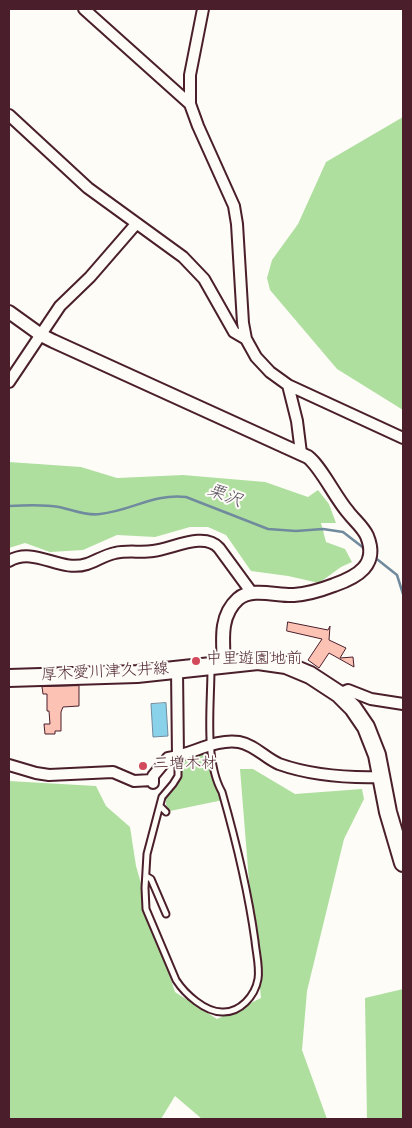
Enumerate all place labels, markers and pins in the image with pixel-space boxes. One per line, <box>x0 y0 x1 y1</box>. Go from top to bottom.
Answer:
place label: 中里遊園地前 <box>206 651 302 671</box>
marker: 中里遊園地前 <box>190 655 202 667</box>
place label: 三増木材 <box>153 756 217 776</box>
marker: 三増木材 <box>137 760 149 772</box>

